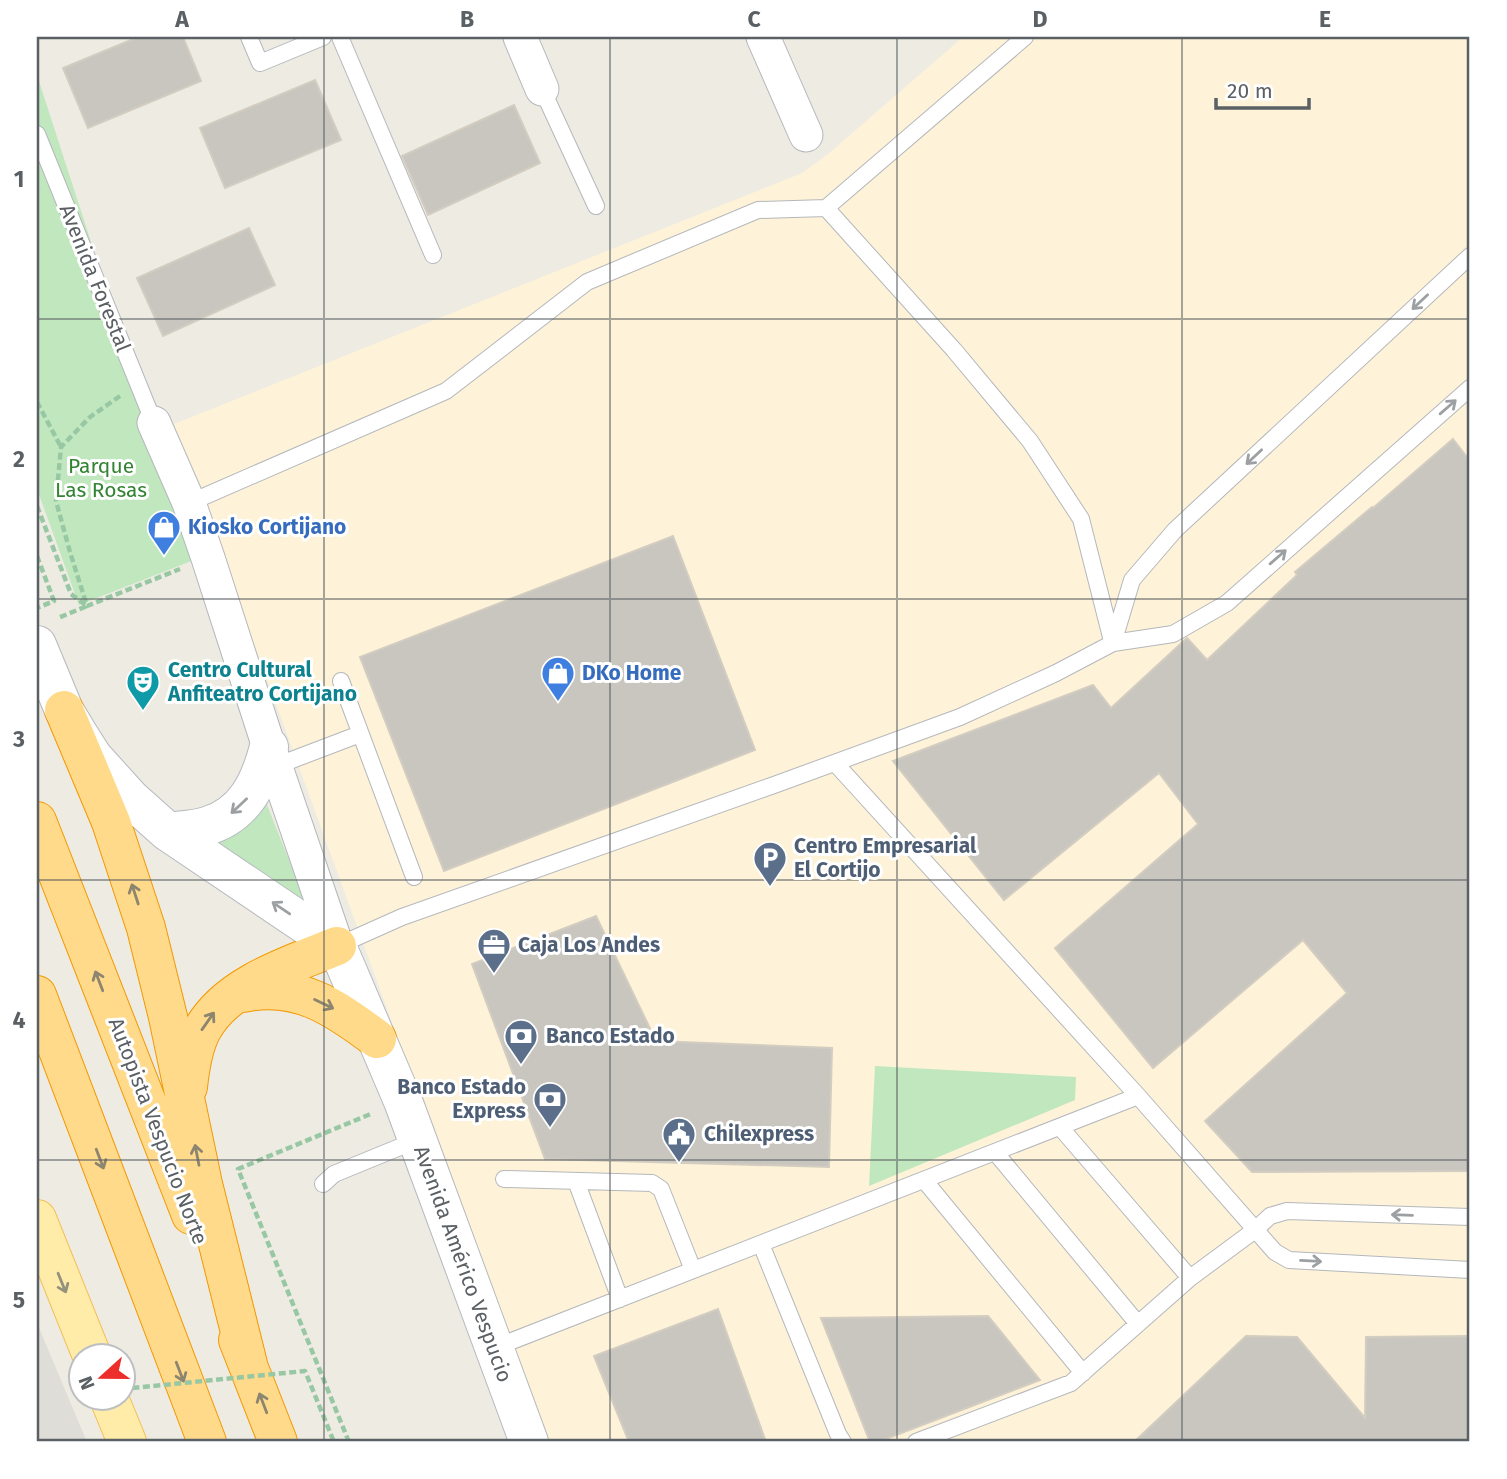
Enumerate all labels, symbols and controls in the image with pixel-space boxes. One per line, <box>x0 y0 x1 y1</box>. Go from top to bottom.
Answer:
text: A <box>174 5 189 33</box>
text: B <box>460 5 474 33</box>
text: C <box>747 5 761 33</box>
text: D <box>1033 5 1048 33</box>
text: E <box>1319 5 1331 33</box>
scale bar <box>1216 66 1309 110</box>
text: 20 m <box>1227 78 1273 104</box>
text: 1 <box>14 165 24 193</box>
street label: Avenida Forestal <box>54 200 136 356</box>
one-way arrow <box>1412 294 1429 311</box>
one-way arrow <box>1439 399 1457 415</box>
text: 2 <box>13 445 25 473</box>
one-way arrow <box>1246 449 1263 466</box>
park label: Parque Las Rosas <box>55 453 147 503</box>
shop icon: Kiosko Cortijano <box>145 508 183 557</box>
place label: Kiosko Cortijano <box>188 514 346 540</box>
one-way arrow <box>1269 549 1287 565</box>
shop icon: DKo Home <box>539 654 577 703</box>
place label: Centro Cultural Anfiteatro Cortijano <box>167 657 357 707</box>
place label: DKo Home <box>582 660 682 686</box>
theatre icon: Centro Cultural Anfiteatro Cortijano <box>124 663 162 712</box>
text: 3 <box>12 725 25 753</box>
one-way arrow <box>230 798 248 814</box>
place label: Centro Empresarial El Cortijo <box>794 833 977 883</box>
parking icon: Centro Empresarial El Cortijo <box>751 839 789 888</box>
one-way arrow <box>127 884 140 906</box>
one-way arrow <box>272 901 291 915</box>
office icon: Caja Los Andes <box>475 926 513 975</box>
place label: Caja Los Andes <box>518 932 660 958</box>
one-way arrow <box>91 970 104 992</box>
one-way arrow <box>313 998 334 1011</box>
text: 4 <box>13 1006 26 1034</box>
one-way arrow <box>201 1012 215 1031</box>
street label: Autopista Vespucio Norte <box>103 1014 213 1248</box>
bank icon: Banco Estado <box>502 1017 540 1066</box>
place label: Banco Estado <box>546 1023 675 1049</box>
place label: Banco Estado Express <box>397 1074 526 1124</box>
bank icon: Banco Estado Express <box>531 1080 569 1129</box>
public building icon: Chilexpress <box>660 1115 698 1164</box>
place label: Chilexpress <box>704 1121 814 1147</box>
street label: Avenida Américo Vespucio <box>408 1142 518 1386</box>
one-way arrow <box>189 1144 203 1167</box>
one-way arrow <box>95 1147 107 1169</box>
one-way arrow <box>1391 1208 1414 1221</box>
one-way arrow <box>1299 1255 1322 1268</box>
one-way arrow <box>57 1271 70 1293</box>
text: 5 <box>13 1286 25 1314</box>
north arrow <box>66 1342 136 1412</box>
one-way arrow <box>175 1360 188 1382</box>
text: N <box>74 1373 100 1393</box>
one-way arrow <box>255 1393 268 1415</box>

